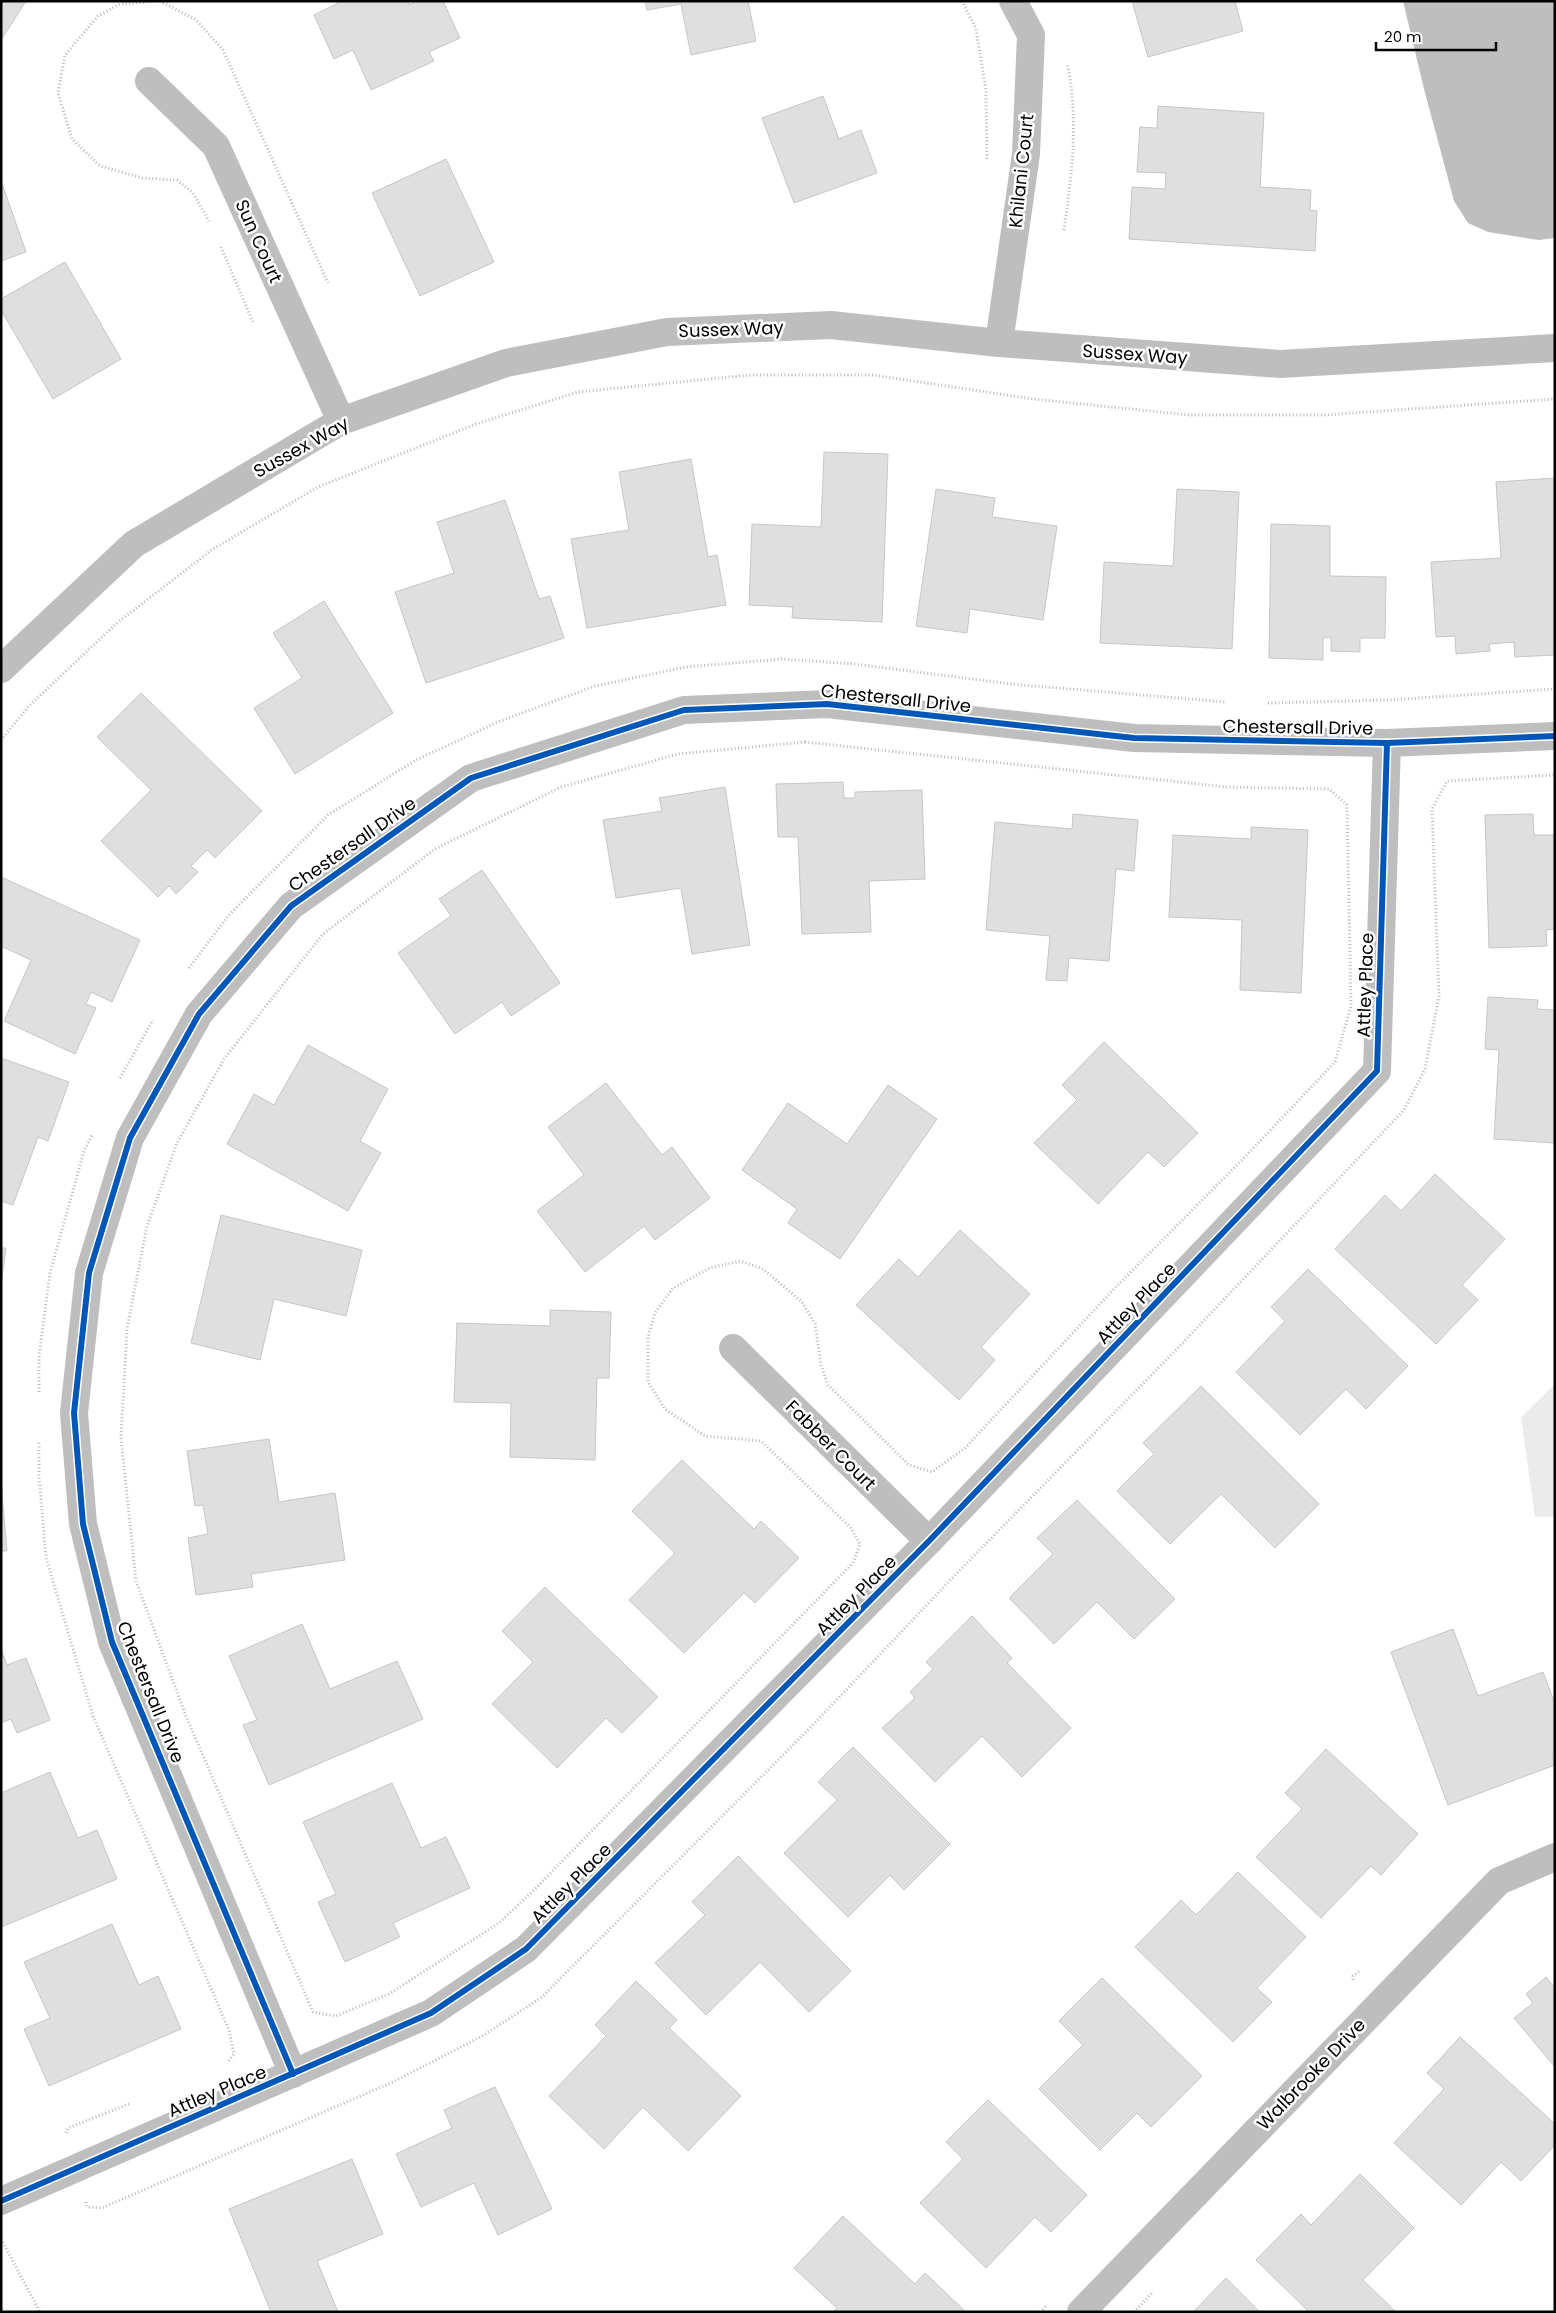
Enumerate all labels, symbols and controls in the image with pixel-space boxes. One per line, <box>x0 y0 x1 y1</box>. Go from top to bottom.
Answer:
scale bar <box>1376 20 1496 52</box>
text: 20 m <box>1384 26 1422 47</box>
street label: Khilani Court <box>1003 113 1039 229</box>
street label: Sun Court <box>230 195 288 287</box>
street label: Sussex Way <box>678 315 784 343</box>
street label: Sussex Way <box>1082 338 1188 370</box>
street label: Sussex Way <box>249 411 353 483</box>
street label: Chestersall Drive <box>820 678 972 718</box>
street label: Chestersall Drive <box>1222 713 1374 741</box>
street label: Chestersall Drive <box>283 791 421 897</box>
street label: Attley Place <box>1351 932 1379 1038</box>
street label: Attley Place <box>1091 1257 1181 1349</box>
street label: Fabber Court <box>780 1394 882 1496</box>
street label: Attley Place <box>810 1549 902 1641</box>
street label: Chestersall Drive <box>111 1617 191 1767</box>
street label: Attley Place <box>525 1837 617 1929</box>
street label: Walbrooke Drive <box>1251 2013 1371 2135</box>
street label: Attley Place <box>164 2059 270 2123</box>

